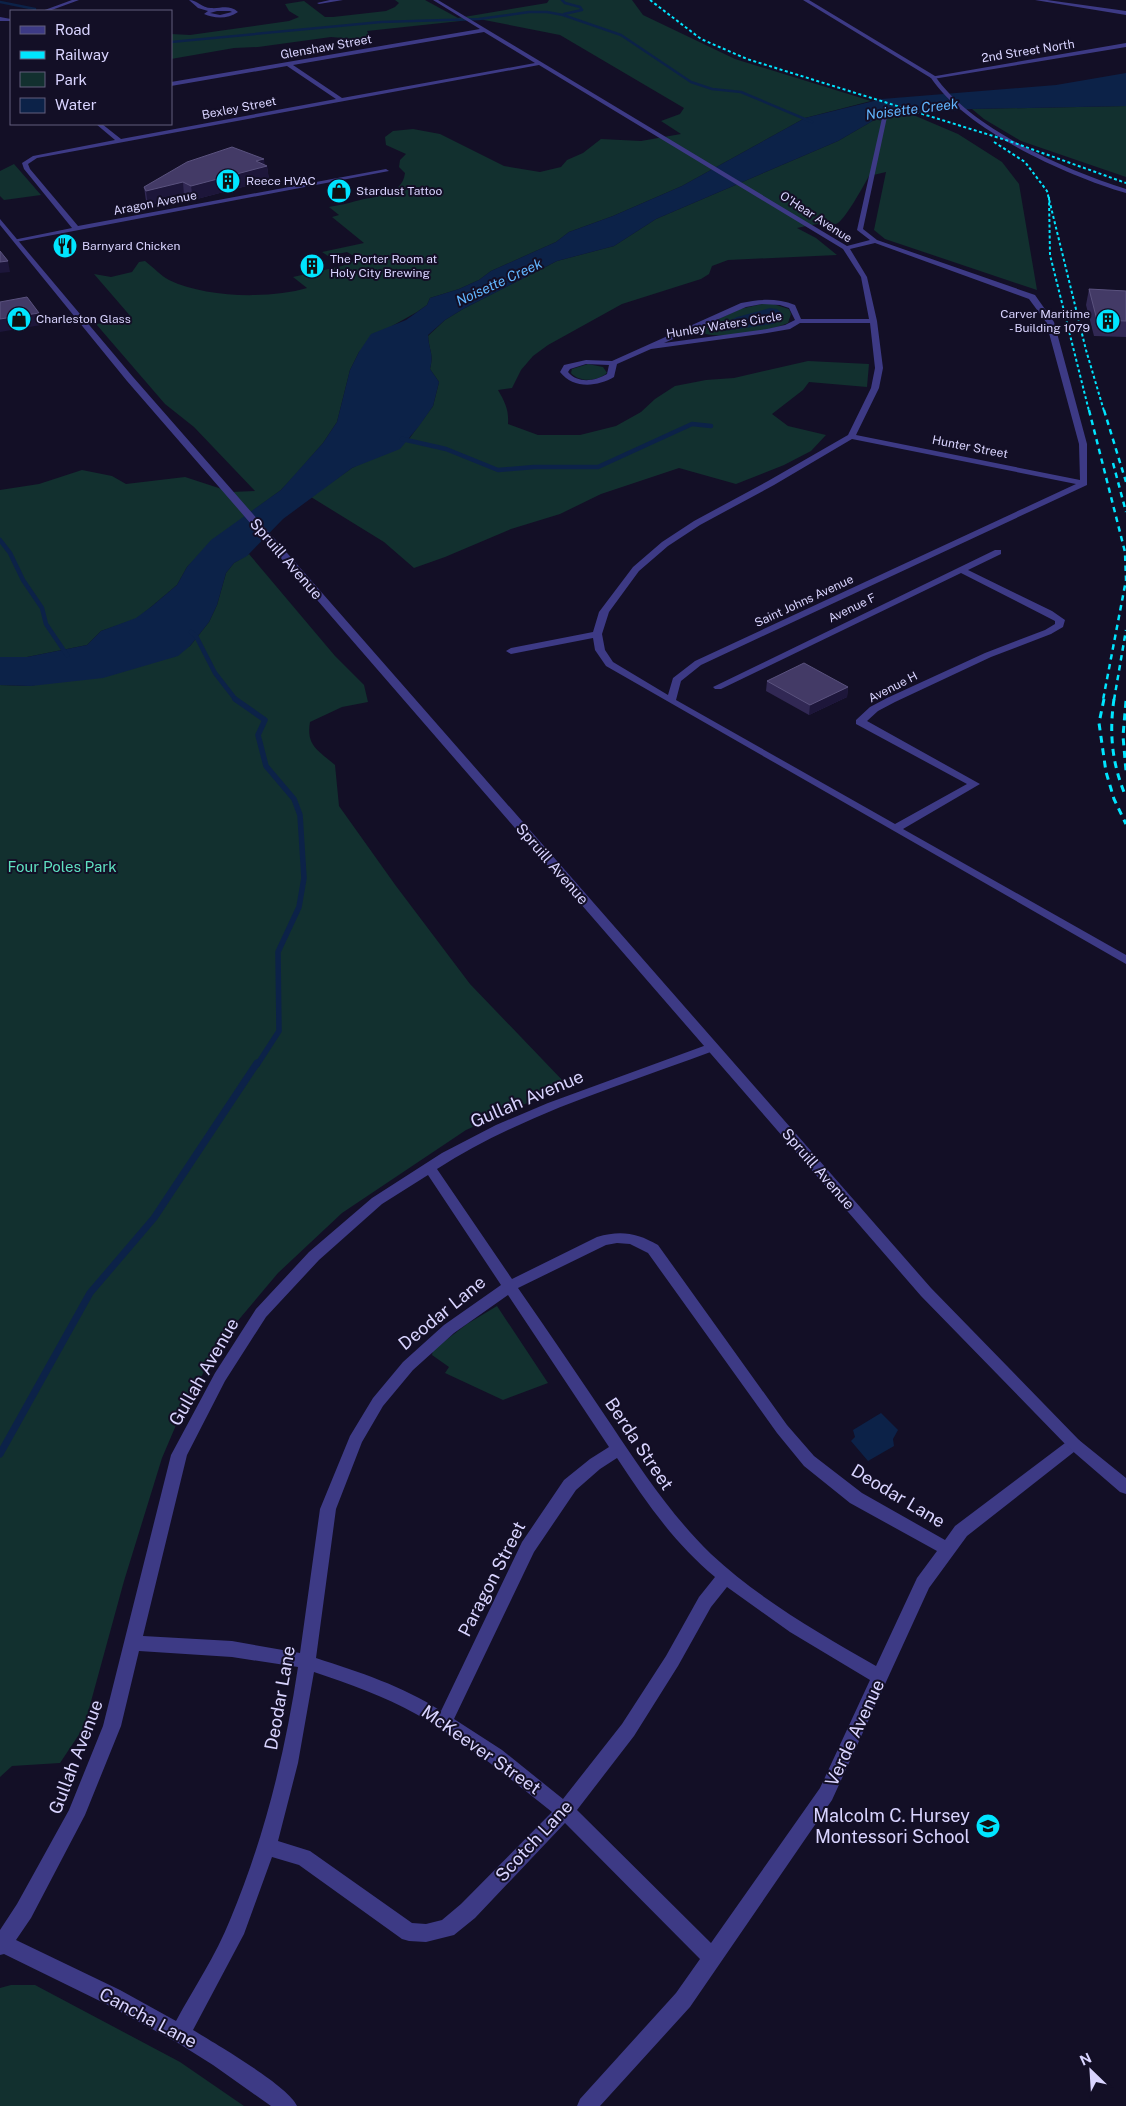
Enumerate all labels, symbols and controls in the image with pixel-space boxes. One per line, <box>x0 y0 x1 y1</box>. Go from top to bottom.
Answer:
legend <box>10 10 172 125</box>
text: Road <box>55 21 91 38</box>
street label: Glenshaw Street <box>279 32 373 62</box>
street label: 2nd Street North <box>980 37 1076 65</box>
text: Railway <box>55 46 109 63</box>
text: Park <box>55 71 87 88</box>
street label: Bexley Street <box>201 94 278 122</box>
water label: Noisette Creek <box>865 95 960 123</box>
text: Water <box>55 96 97 113</box>
building icon: Reece HVAC <box>215 168 241 194</box>
place label: Reece HVAC <box>246 174 316 188</box>
shop icon: Stardust Tattoo <box>326 178 352 204</box>
place label: Stardust Tattoo <box>356 184 442 198</box>
street label: Aragon Avenue <box>112 188 198 218</box>
street label: O'Hear Avenue <box>777 189 855 246</box>
restaurant icon: Barnyard Chicken <box>52 233 78 259</box>
place label: Barnyard Chicken <box>82 239 181 253</box>
place label: The Porter Room at Holy City Brewing <box>330 252 438 280</box>
building icon: The Porter Room at Holy City Brewing <box>299 253 325 279</box>
water label: Noisette Creek <box>453 255 545 309</box>
shop icon: Charleston Glass <box>6 306 32 332</box>
place label: Carver Maritime - Building 1079 <box>1000 307 1090 335</box>
building icon: Carver Maritime - Building 1079 <box>1095 308 1121 334</box>
street label: Hunley Waters Circle <box>665 309 783 341</box>
place label: Charleston Glass <box>36 312 131 326</box>
street label: Hunter Street <box>931 433 1009 461</box>
street label: Spruill Avenue <box>247 515 326 603</box>
street label: Saint Johns Avenue <box>752 572 856 630</box>
street label: Avenue F <box>826 590 878 626</box>
street label: Avenue H <box>866 669 920 705</box>
street label: Spruill Avenue <box>513 820 592 908</box>
park label: Four Poles Park <box>7 858 117 875</box>
street label: Gullah Avenue <box>467 1065 587 1132</box>
street label: Spruill Avenue <box>779 1125 858 1213</box>
street label: Deodar Lane <box>394 1271 489 1354</box>
street label: Gullah Avenue <box>164 1314 243 1429</box>
street label: Berda Street <box>601 1394 678 1494</box>
street label: Deodar Lane <box>848 1459 949 1532</box>
street label: Paragon Street <box>454 1518 530 1640</box>
street label: Deodar Lane <box>260 1644 299 1752</box>
street label: Verde Avenue <box>821 1676 888 1790</box>
street label: Gullah Avenue <box>44 1697 107 1817</box>
street label: McKeever Street <box>418 1701 545 1798</box>
street label: Scotch Lane <box>491 1796 577 1886</box>
place label: Malcolm C. Hursey Montessori School <box>813 1805 970 1847</box>
school or university icon: Malcolm C. Hursey Montessori School <box>975 1813 1001 1839</box>
street label: Cancha Lane <box>96 1983 201 2052</box>
north arrow <box>1066 2046 1116 2096</box>
text: N <box>1077 2050 1094 2069</box>

